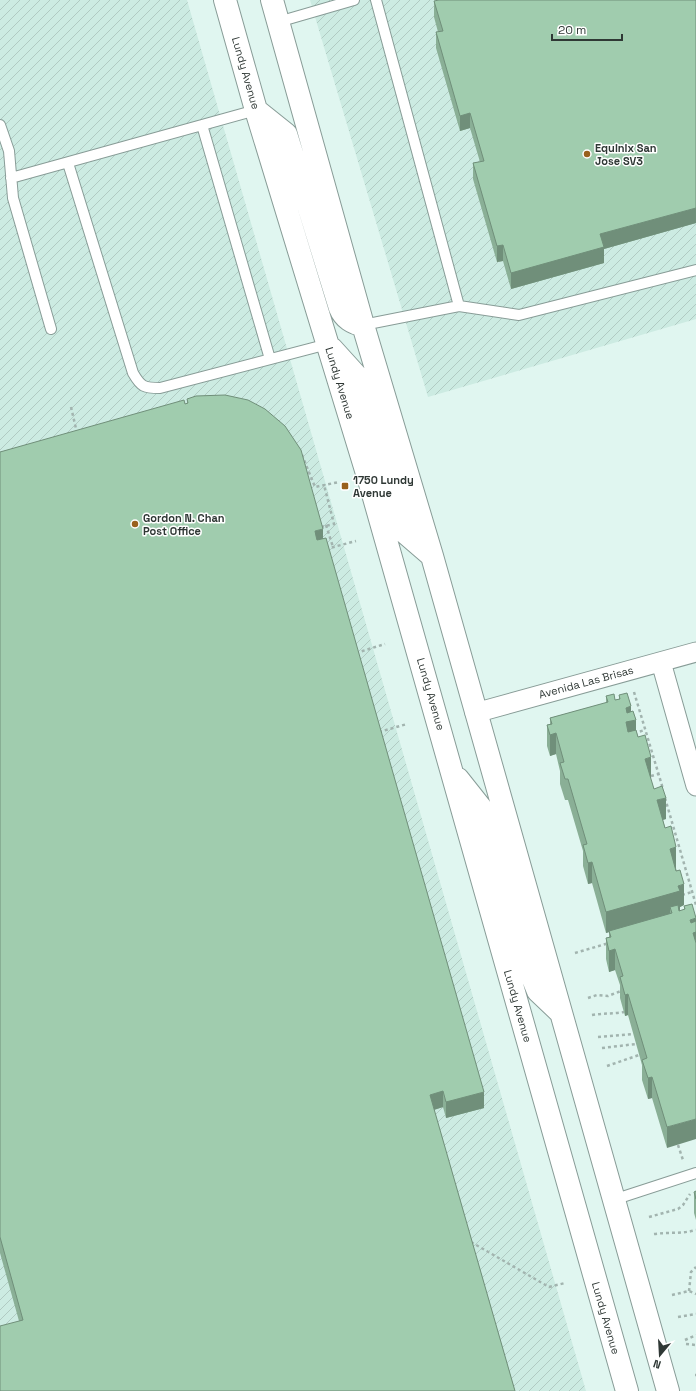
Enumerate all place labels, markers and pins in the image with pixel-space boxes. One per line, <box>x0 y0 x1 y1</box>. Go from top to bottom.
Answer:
place label: Equinix San Jose SV3 <box>595 141 657 168</box>
marker: Equinix San Jose SV3 <box>582 149 592 159</box>
place label: 1750 Lundy Avenue <box>353 473 414 500</box>
marker: 1750 Lundy Avenue <box>340 481 350 491</box>
place label: Gordon N. Chan Post Office <box>143 511 225 538</box>
marker: Gordon N. Chan Post Office <box>130 519 140 529</box>

